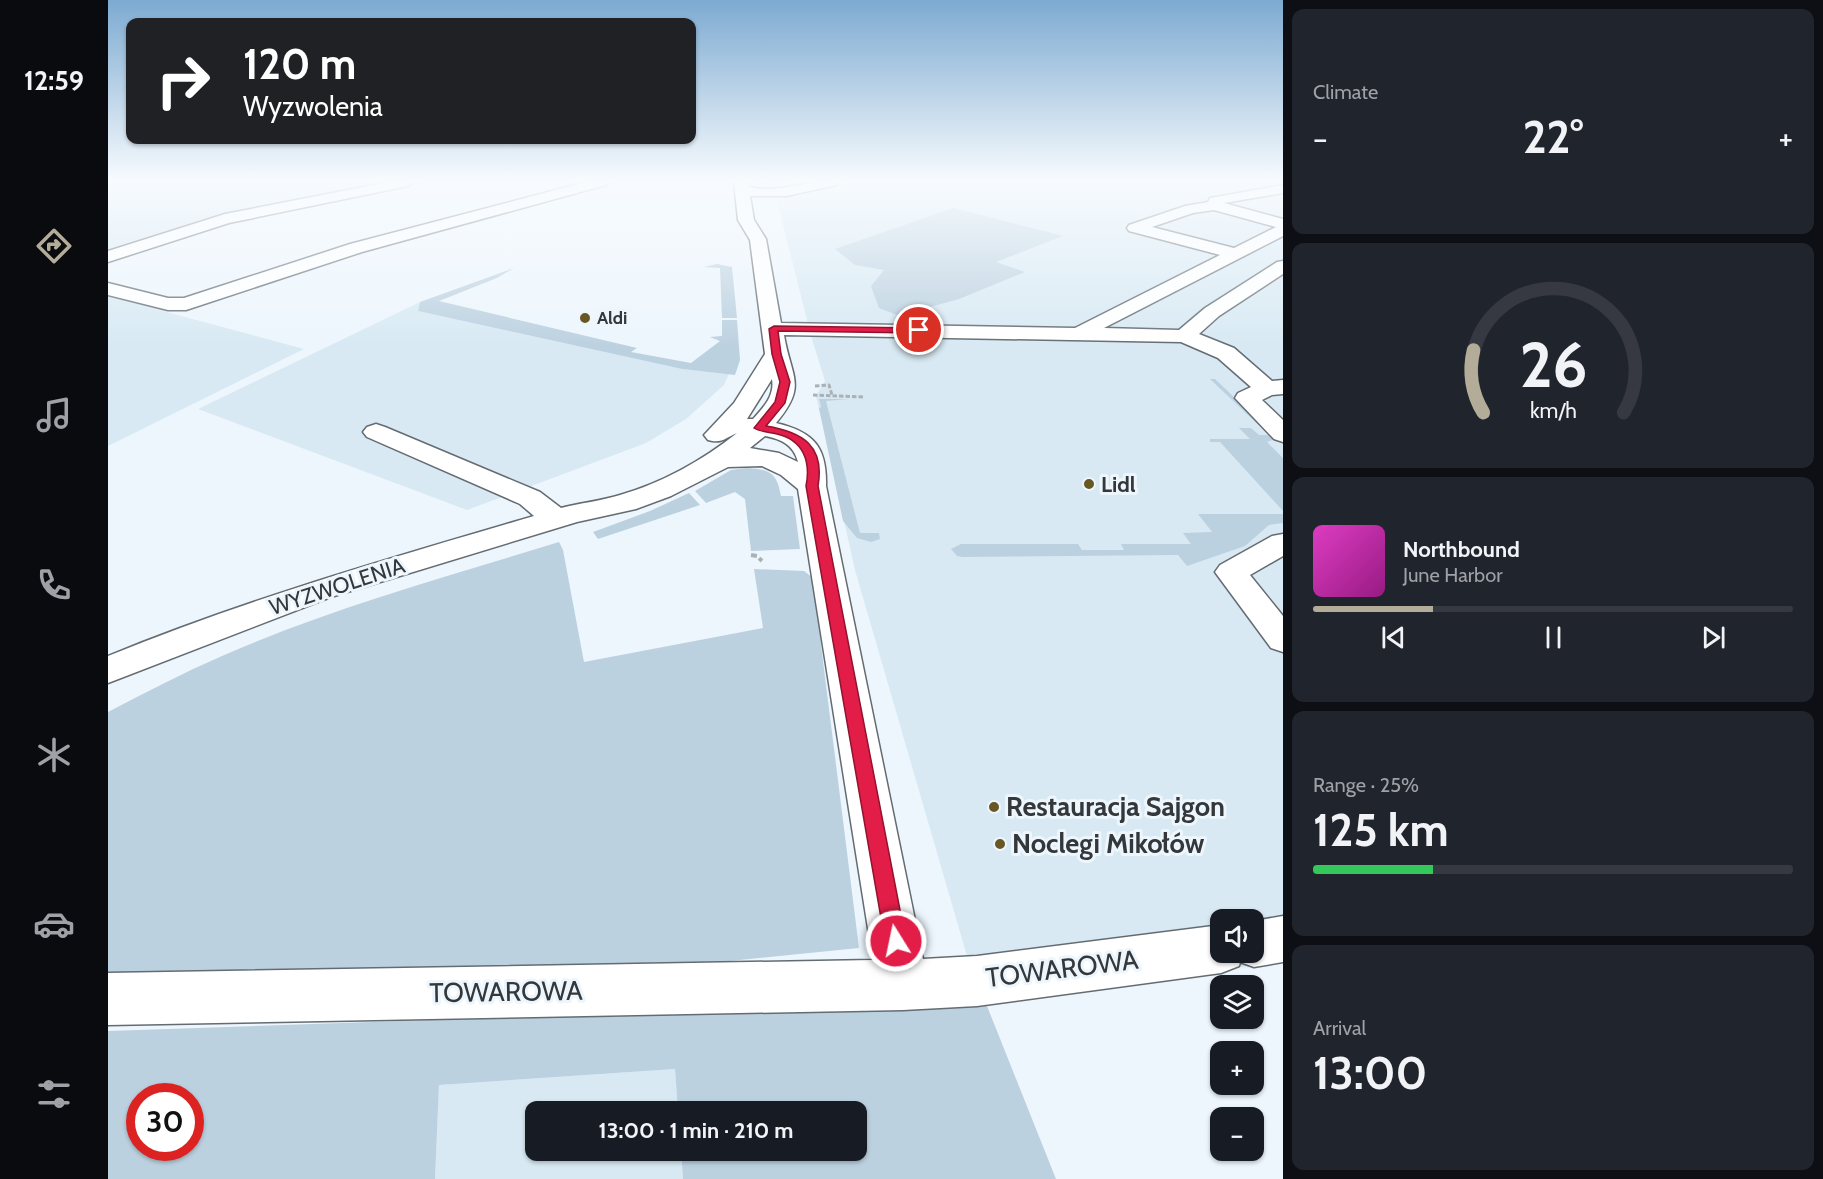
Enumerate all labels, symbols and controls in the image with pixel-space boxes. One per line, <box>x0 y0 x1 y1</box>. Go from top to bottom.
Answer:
text: 120 m <box>243 38 356 90</box>
icon: right <box>144 42 222 120</box>
text: 12:59 <box>24 64 84 97</box>
text: Climate <box>1313 80 1378 104</box>
text: Wyzwolenia <box>243 90 383 123</box>
text: 22° <box>1523 110 1583 164</box>
text: − <box>1313 118 1328 158</box>
text: + <box>1778 118 1793 158</box>
icon: directions <box>33 225 75 267</box>
pin <box>893 304 944 355</box>
place label: Aldi <box>597 307 627 329</box>
marker: Aldi <box>578 311 592 325</box>
icon: arrive <box>902 313 935 346</box>
text: 26 <box>1519 327 1587 403</box>
icon: music <box>33 394 75 436</box>
text: km/h <box>1530 397 1576 423</box>
place label: Lidl <box>1101 471 1136 498</box>
marker: Lidl <box>1082 477 1096 491</box>
text: Northbound <box>1403 536 1520 563</box>
street label: WYZWOLENIA <box>266 552 409 621</box>
text: June Harbor <box>1403 563 1503 587</box>
icon: phone <box>33 564 75 606</box>
icon: previous <box>1377 621 1410 654</box>
icon: pause <box>1537 621 1570 654</box>
icon: next <box>1697 621 1730 654</box>
icon: climate <box>33 734 75 776</box>
text: Range · 25% <box>1313 773 1419 797</box>
place label: Restauracja Sajgon <box>1006 790 1225 823</box>
marker: Restauracja Sajgon <box>987 800 1001 814</box>
text: 125 km <box>1313 803 1449 857</box>
place label: Noclegi Mikołów <box>1012 827 1205 860</box>
marker: Noclegi Mikołów <box>993 837 1007 851</box>
icon: car <box>33 903 75 945</box>
position arrow <box>864 909 928 973</box>
map controls <box>1210 909 1264 1161</box>
button: sound <box>1210 909 1264 963</box>
street label: TOWAROWA <box>984 943 1140 994</box>
street label: TOWAROWA <box>429 974 583 1009</box>
button: layers <box>1210 975 1264 1029</box>
text: Arrival <box>1313 1016 1366 1040</box>
button: + <box>1210 1041 1264 1095</box>
text: 13:00 <box>1313 1046 1427 1100</box>
icon: filters <box>33 1073 75 1115</box>
speed limit sign: 30 <box>126 1083 204 1161</box>
button: − <box>1210 1107 1264 1161</box>
text: 13:00 · 1 min · 210 m <box>599 1117 793 1144</box>

